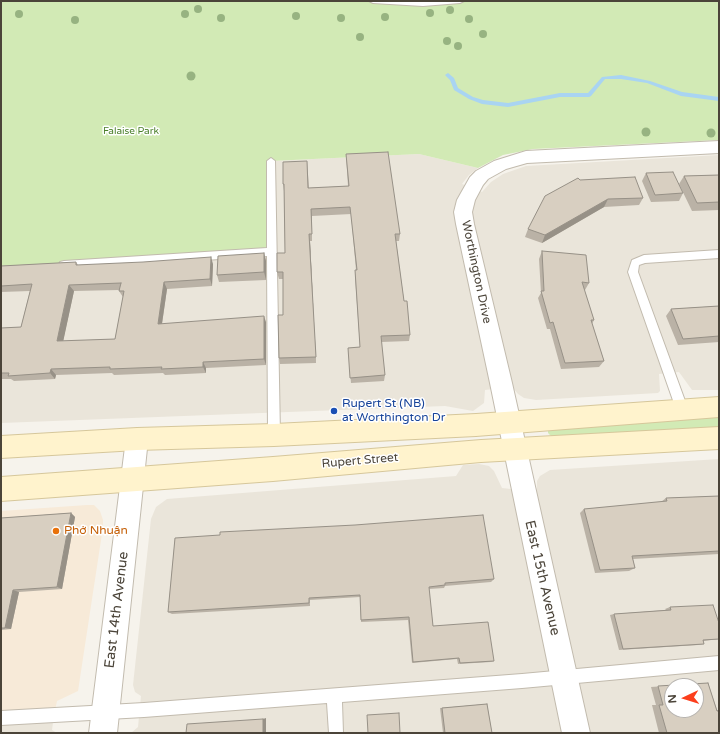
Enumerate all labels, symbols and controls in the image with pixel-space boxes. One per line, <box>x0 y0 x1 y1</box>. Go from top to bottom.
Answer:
park label: Falaise Park <box>103 125 159 137</box>
street label: Worthington Drive <box>458 219 494 325</box>
place label: Rupert St (NB) at Worthington Dr <box>342 397 445 425</box>
marker: Rupert St (NB) at Worthington Dr <box>329 406 339 416</box>
street label: Rupert Street <box>321 450 399 472</box>
street label: East 15th Avenue <box>521 519 563 637</box>
place label: Phở Nhuận <box>64 524 128 538</box>
marker: Phở Nhuận <box>51 526 61 536</box>
street label: East 14th Avenue <box>101 551 133 669</box>
north arrow <box>664 678 704 718</box>
text: N <box>666 694 679 704</box>

